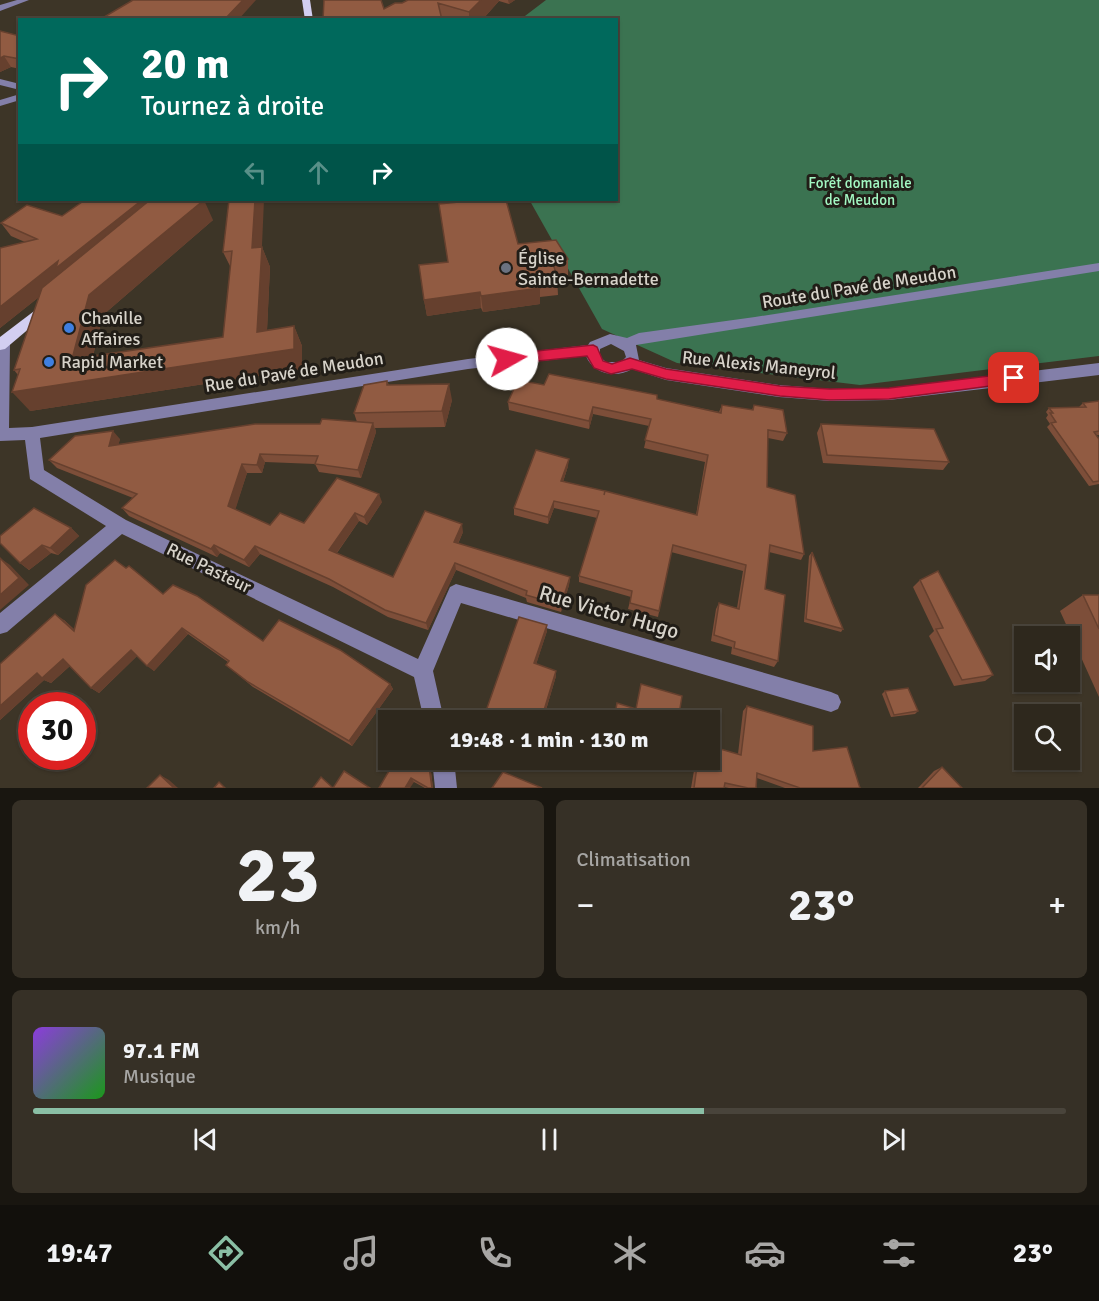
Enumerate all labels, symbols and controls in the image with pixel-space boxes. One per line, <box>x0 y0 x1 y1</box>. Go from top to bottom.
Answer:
text: 20 m <box>141 39 230 90</box>
icon: right <box>42 42 120 120</box>
text: Tournez à droite <box>141 90 324 123</box>
icon: left <box>239 156 272 189</box>
icon: ahead <box>302 156 335 189</box>
icon: right <box>365 156 398 189</box>
park label: Forêt domaniale de Meudon <box>808 174 912 209</box>
place label: Église Sainte-Bernadette <box>518 247 659 290</box>
marker: Église Sainte-Bernadette <box>499 261 513 275</box>
street label: Route du Pavé de Meudon <box>760 261 958 313</box>
place label: Chaville Affaires <box>81 307 143 350</box>
marker: Chaville Affaires <box>62 321 76 335</box>
position arrow <box>475 327 539 391</box>
street label: Rue Alexis Maneyrol <box>681 346 837 384</box>
street label: Rue du Pavé de Meudon <box>203 347 385 397</box>
place label: Rapid Market <box>61 351 163 373</box>
pin <box>988 352 1039 403</box>
marker: Rapid Market <box>42 355 56 369</box>
icon: arrive <box>997 361 1030 394</box>
street label: Rue Pasteur <box>163 538 255 598</box>
street label: Rue Victor Hugo <box>536 580 682 644</box>
map controls <box>1014 626 1080 770</box>
button: sound <box>1014 626 1080 692</box>
speed limit sign: 30 <box>18 692 96 770</box>
button: search <box>1014 704 1080 770</box>
text: 19:48 · 1 min · 130 m <box>449 726 649 753</box>
text: 23 <box>236 828 320 924</box>
text: Climatisation <box>577 847 691 872</box>
text: 23° <box>788 878 855 933</box>
text: − <box>577 885 594 926</box>
text: + <box>1048 885 1066 926</box>
text: km/h <box>255 915 300 940</box>
text: 97.1 FM <box>123 1037 200 1064</box>
text: Musique <box>123 1064 196 1089</box>
icon: previous <box>189 1123 222 1156</box>
icon: pause <box>533 1123 566 1156</box>
icon: next <box>877 1123 910 1156</box>
icon: directions <box>205 1232 247 1274</box>
icon: music <box>340 1232 382 1274</box>
icon: phone <box>474 1232 516 1274</box>
icon: climate <box>609 1232 651 1274</box>
icon: car <box>744 1232 786 1274</box>
icon: filters <box>878 1232 920 1274</box>
text: 19:47 <box>46 1237 113 1270</box>
text: 23° <box>1013 1237 1053 1270</box>

